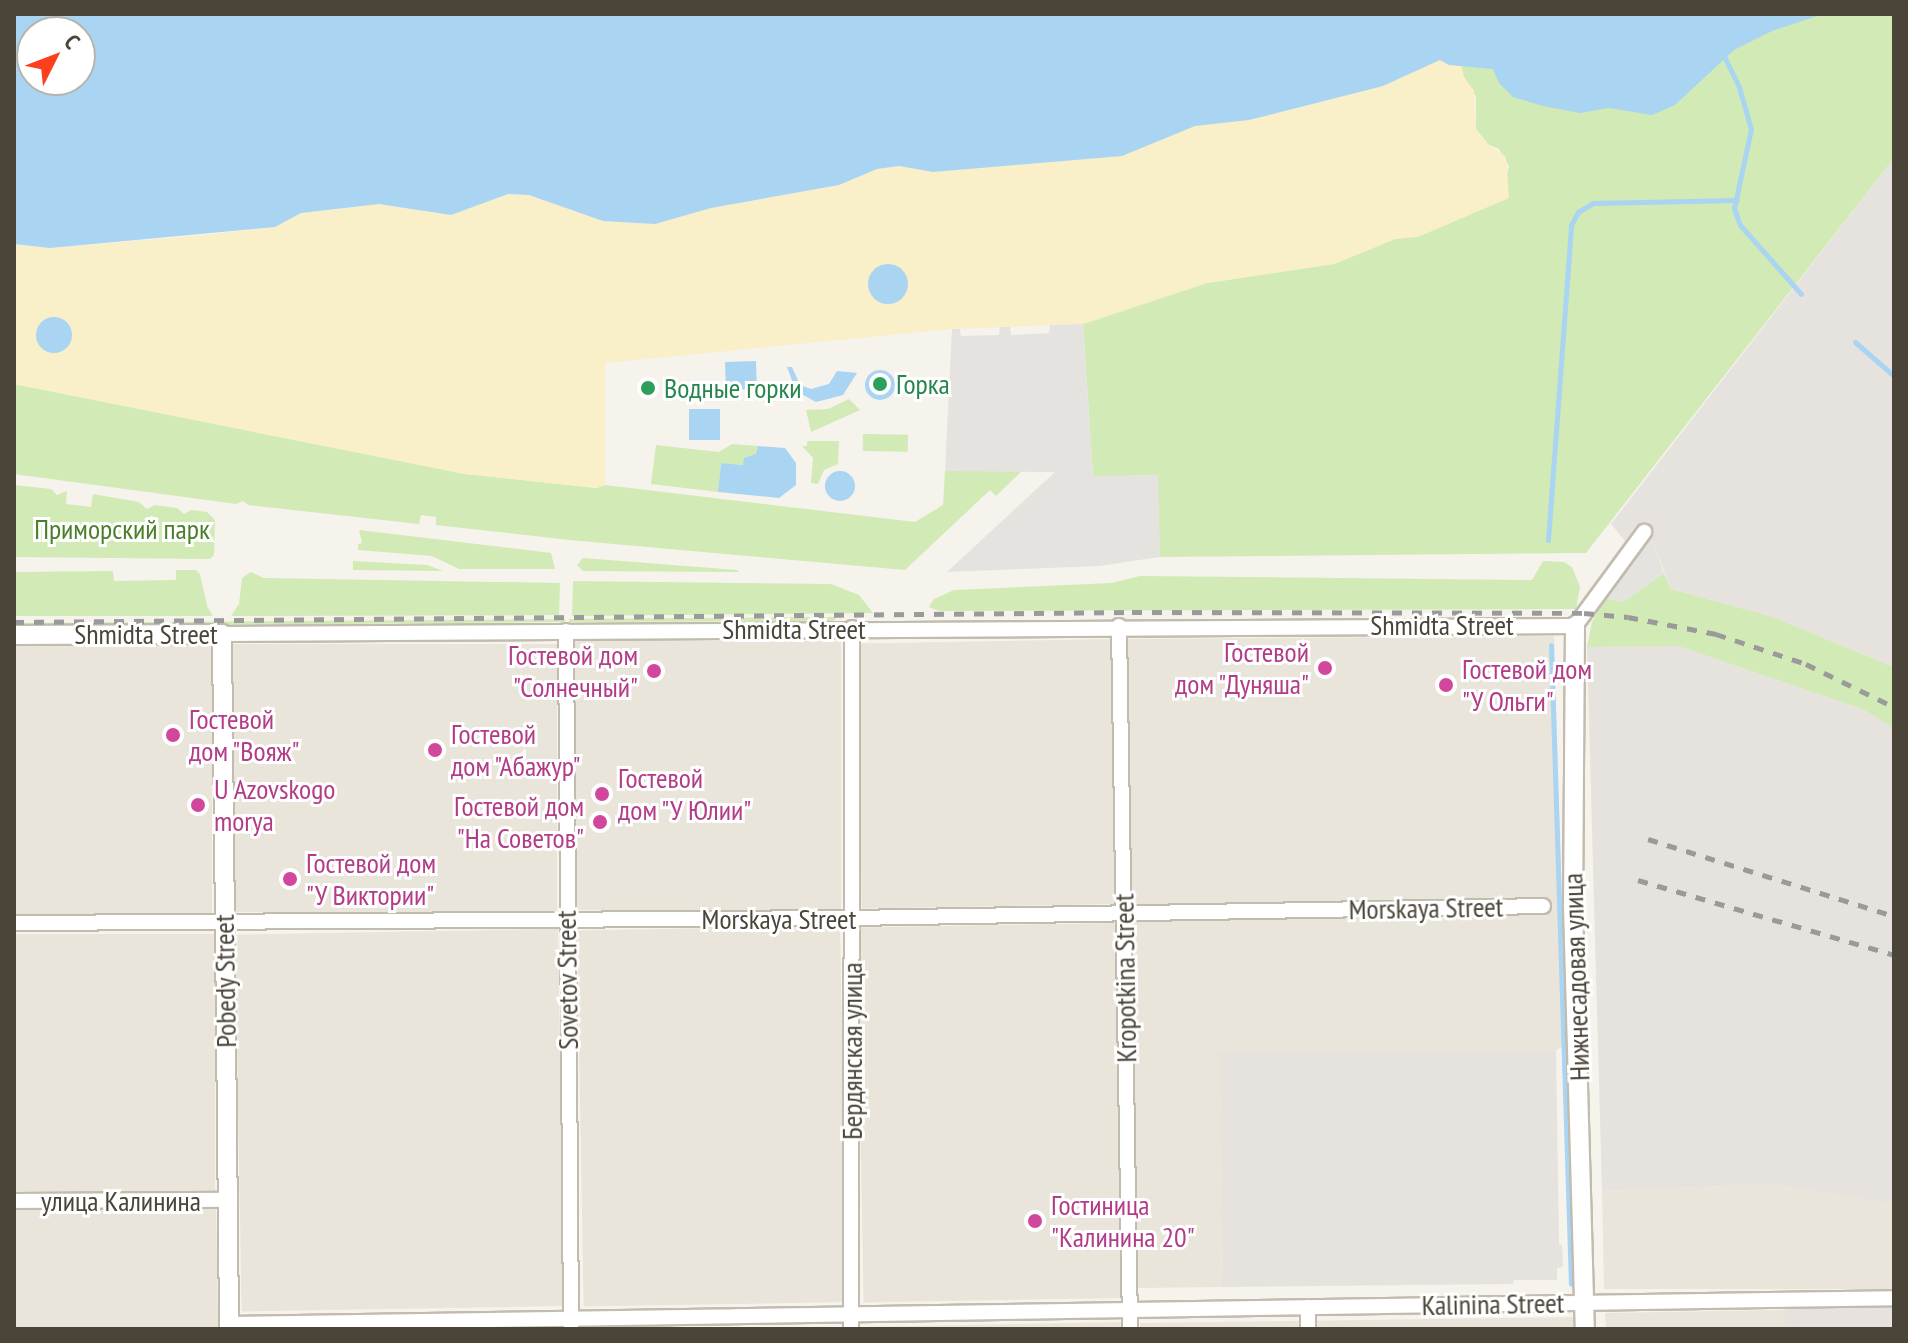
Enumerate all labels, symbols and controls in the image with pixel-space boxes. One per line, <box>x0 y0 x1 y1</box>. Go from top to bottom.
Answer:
north arrow <box>16 16 96 96</box>
text: С <box>59 28 86 54</box>
place label: Горка <box>896 367 950 401</box>
place label: Водные горки <box>664 371 802 405</box>
marker: Горка <box>871 375 889 393</box>
marker: Водные горки <box>639 379 657 397</box>
park label: Приморский парк <box>34 512 210 546</box>
street label: Shmidta Street <box>1370 608 1514 642</box>
street label: Shmidta Street <box>722 612 866 646</box>
street label: Shmidta Street <box>74 617 218 651</box>
place label: Гостевой дом "Дуняша" <box>1173 635 1309 701</box>
place label: Гостевой дом "Солнечный" <box>508 638 638 704</box>
place label: Гостевой дом "У Ольги" <box>1462 652 1592 718</box>
marker: Гостевой дом "Дуняша" <box>1316 659 1334 677</box>
marker: Гостевой дом "Солнечный" <box>645 662 663 680</box>
marker: Гостевой дом "У Ольги" <box>1437 676 1455 694</box>
place label: Гостевой дом "Вояж" <box>189 702 301 768</box>
place label: Гостевой дом "Абажур" <box>451 717 582 783</box>
marker: Гостевой дом "Вояж" <box>164 726 182 744</box>
marker: Гостевой дом "Абажур" <box>426 741 444 759</box>
place label: Гостевой дом "У Юлии" <box>618 761 754 827</box>
place label: U Azovskogo morya <box>214 772 336 838</box>
marker: Гостевой дом "У Юлии" <box>593 785 611 803</box>
place label: Гостевой дом "На Советов" <box>454 789 584 855</box>
marker: U Azovskogo morya <box>189 796 207 814</box>
marker: Гостевой дом "На Советов" <box>591 813 609 831</box>
place label: Гостевой дом "У Виктории" <box>306 846 436 912</box>
marker: Гостевой дом "У Виктории" <box>281 870 299 888</box>
street label: Нижнесадовая улица <box>1556 872 1596 1082</box>
street label: Morskaya Street <box>1348 890 1504 926</box>
street label: Kropotkina Street <box>1107 893 1143 1063</box>
street label: Morskaya Street <box>702 902 856 936</box>
street label: Sovetov Street <box>549 910 585 1050</box>
street label: Pobedy Street <box>207 914 243 1048</box>
street label: Бердянская улица <box>835 962 869 1140</box>
street label: улица Калинина <box>41 1184 201 1218</box>
place label: Гостиница "Калинина 20" <box>1051 1188 1195 1254</box>
marker: Гостиница "Калинина 20" <box>1026 1212 1044 1230</box>
street label: Kalinina Street <box>1421 1286 1565 1322</box>

